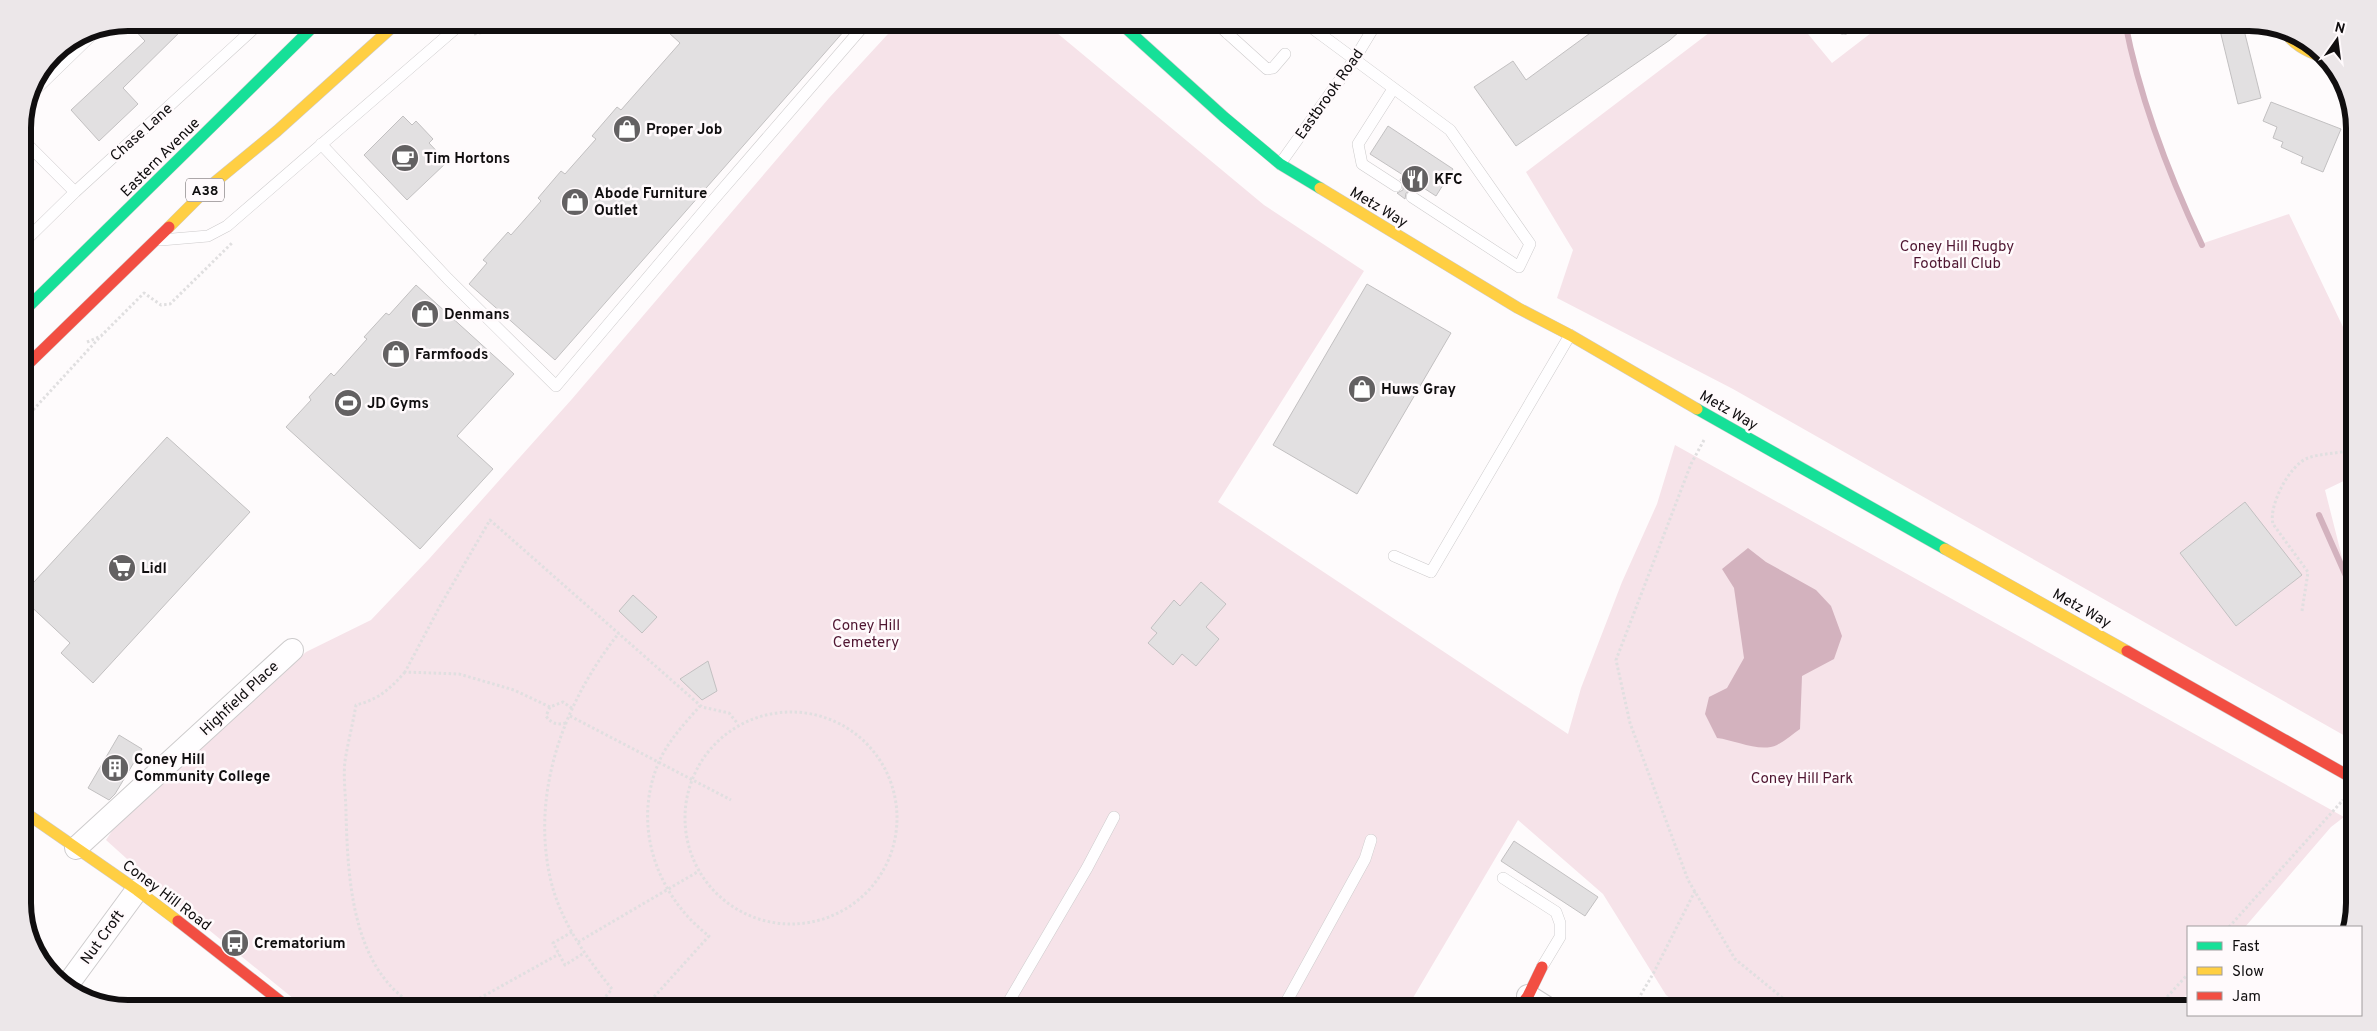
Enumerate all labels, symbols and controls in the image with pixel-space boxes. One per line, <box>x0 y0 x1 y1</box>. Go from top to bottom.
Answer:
north arrow <box>2312 15 2362 65</box>
text: N <box>2333 19 2347 38</box>
street label: Eastbrook Road <box>1292 46 1368 144</box>
street label: Chase Lane <box>107 100 177 166</box>
street label: Eastern Avenue <box>117 114 205 202</box>
shop icon: Proper Job <box>612 114 642 144</box>
place label: Proper Job <box>646 121 722 140</box>
cafe icon: Tim Hortons <box>390 143 420 173</box>
place label: Tim Hortons <box>424 150 510 169</box>
restaurant icon: KFC <box>1400 164 1430 194</box>
place label: KFC <box>1434 171 1463 190</box>
road number: A38 <box>186 178 224 202</box>
street label: Metz Way <box>1346 184 1411 233</box>
place label: Abode Furniture Outlet <box>594 185 707 221</box>
shop icon: Abode Furniture Outlet <box>560 187 590 217</box>
park label: Coney Hill Rugby Football Club <box>1900 238 2014 274</box>
shop icon: Denmans <box>410 299 440 329</box>
place label: Denmans <box>444 306 510 325</box>
shop icon: Farmfoods <box>381 339 411 369</box>
place label: Farmfoods <box>415 346 488 365</box>
shop icon: Huws Gray <box>1347 374 1377 404</box>
place label: Huws Gray <box>1381 381 1456 400</box>
street label: Metz Way <box>1696 387 1761 436</box>
sports icon: JD Gyms <box>333 388 363 418</box>
place label: JD Gyms <box>367 395 429 414</box>
supermarket icon: Lidl <box>107 553 137 583</box>
place label: Lidl <box>141 560 167 579</box>
street label: Metz Way <box>2049 585 2114 633</box>
park label: Coney Hill Cemetery <box>832 617 900 653</box>
street label: Highfield Place <box>197 658 283 741</box>
place label: Coney Hill Community College <box>134 751 270 787</box>
building icon: Coney Hill Community College <box>100 753 130 783</box>
park label: Coney Hill Park <box>1751 770 1853 789</box>
street label: Coney Hill Road <box>118 857 214 936</box>
street label: Nut Croft <box>77 907 129 969</box>
legend <box>2187 926 2362 1016</box>
bus stop icon: Crematorium <box>220 928 250 958</box>
place label: Crematorium <box>254 935 346 954</box>
text: Fast <box>2232 938 2260 957</box>
text: Slow <box>2232 963 2264 982</box>
text: Jam <box>2232 988 2261 1007</box>

